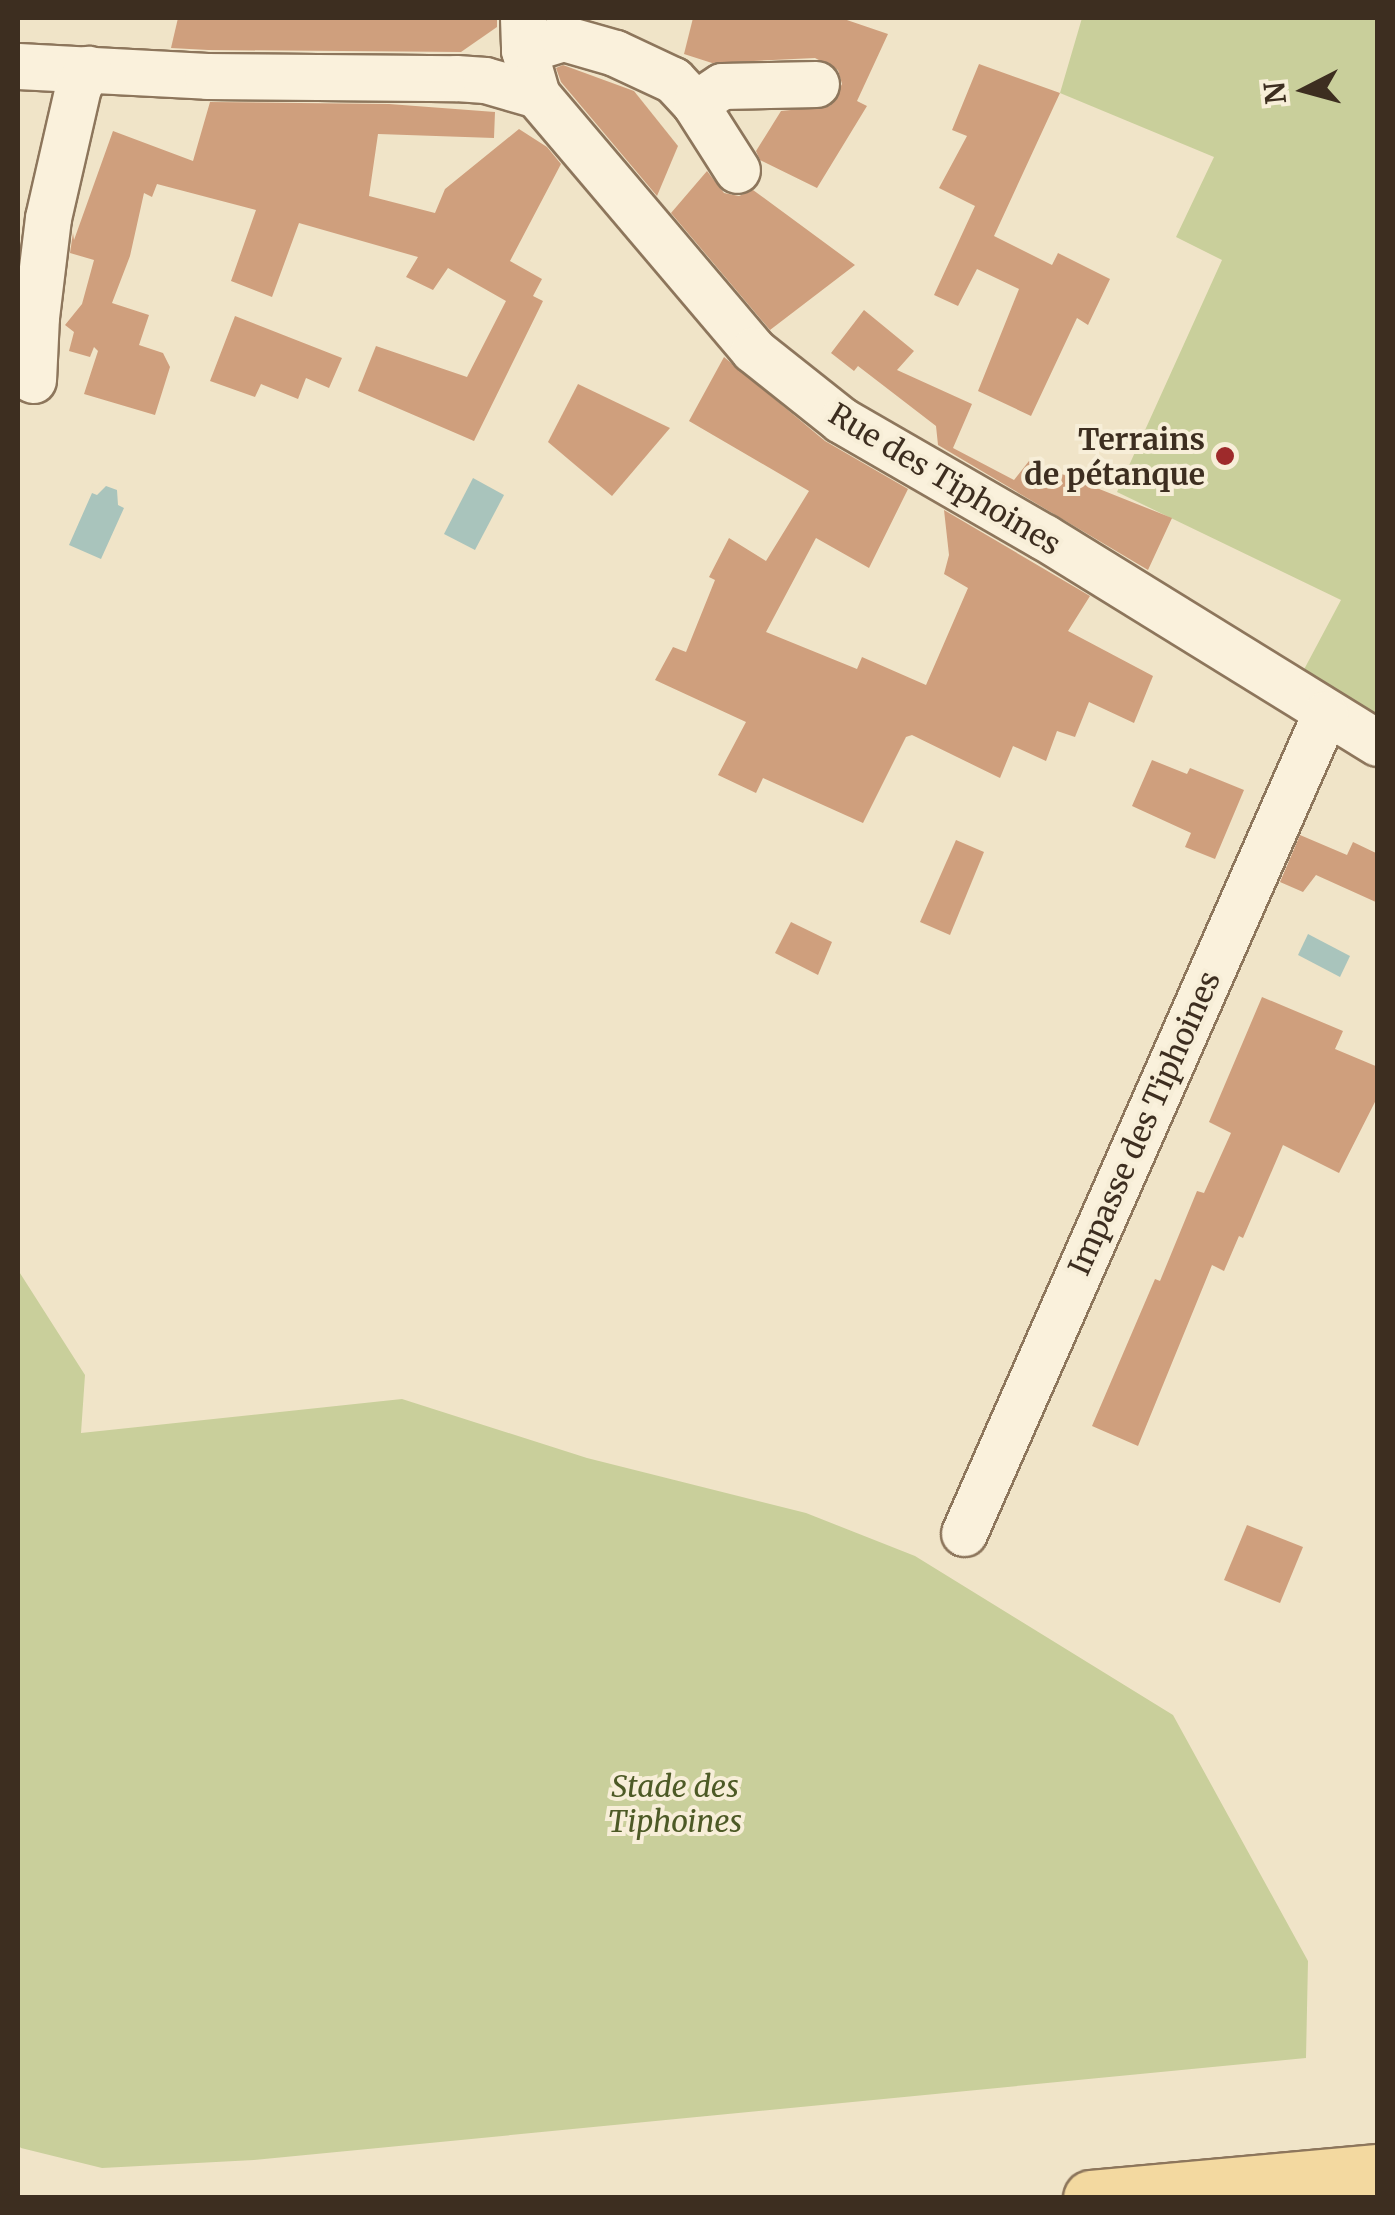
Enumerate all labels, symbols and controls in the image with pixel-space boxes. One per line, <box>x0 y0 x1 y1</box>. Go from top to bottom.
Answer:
north arrow <box>1255 40 1355 140</box>
text: N <box>1256 80 1294 106</box>
street label: Rue des Tiphoines <box>823 396 1067 562</box>
place label: Terrains de pétanque <box>1024 421 1205 492</box>
marker: Terrains de pétanque <box>1214 445 1236 467</box>
street label: Impasse des Tiphoines <box>1061 965 1227 1281</box>
park label: Stade des Tiphoines <box>608 1768 742 1838</box>

